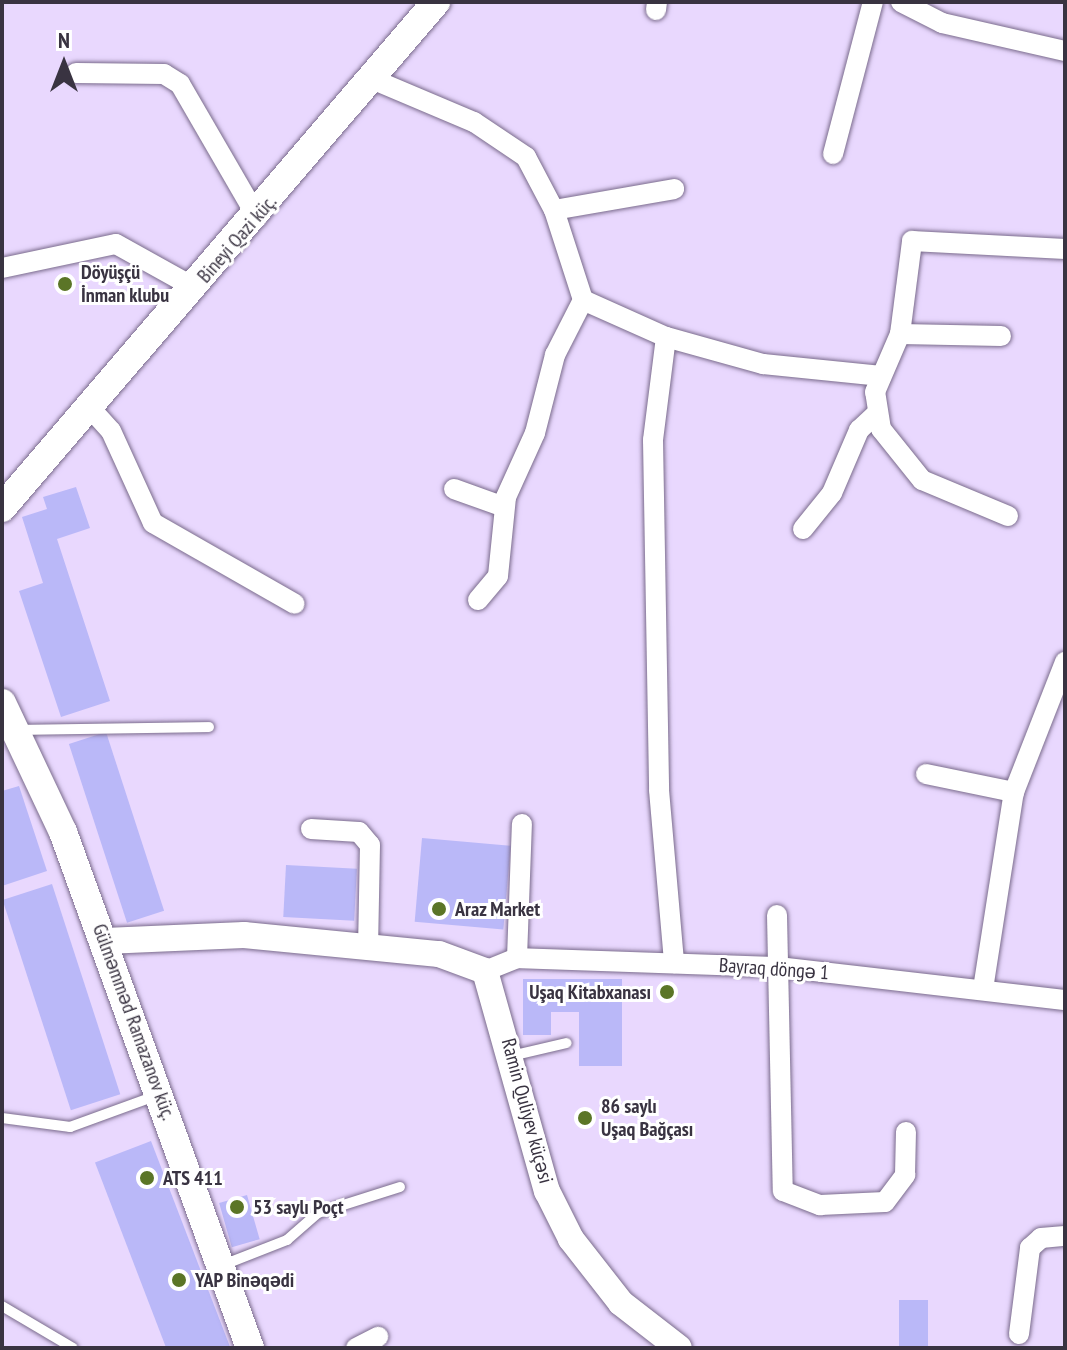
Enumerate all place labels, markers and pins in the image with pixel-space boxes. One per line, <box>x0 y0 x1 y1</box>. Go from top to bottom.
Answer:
place label: Döyüşçü İnman klubu <box>81 260 169 307</box>
marker: Döyüşçü İnman klubu <box>56 275 74 293</box>
place label: Araz Market <box>455 897 541 921</box>
marker: Araz Market <box>430 900 448 918</box>
place label: Uşaq Kitabxanası <box>529 980 651 1004</box>
marker: Uşaq Kitabxanası <box>658 983 676 1001</box>
place label: 86 saylı Uşaq Bağçası <box>601 1094 693 1141</box>
marker: 86 saylı Uşaq Bağçası <box>576 1109 594 1127</box>
place label: ATS 411 <box>163 1166 223 1190</box>
marker: ATS 411 <box>138 1169 156 1187</box>
place label: 53 saylı Poçt <box>253 1195 344 1219</box>
marker: 53 saylı Poçt <box>228 1198 246 1216</box>
place label: YAP Binəqədi <box>195 1268 295 1292</box>
marker: YAP Binəqədi <box>170 1271 188 1289</box>

